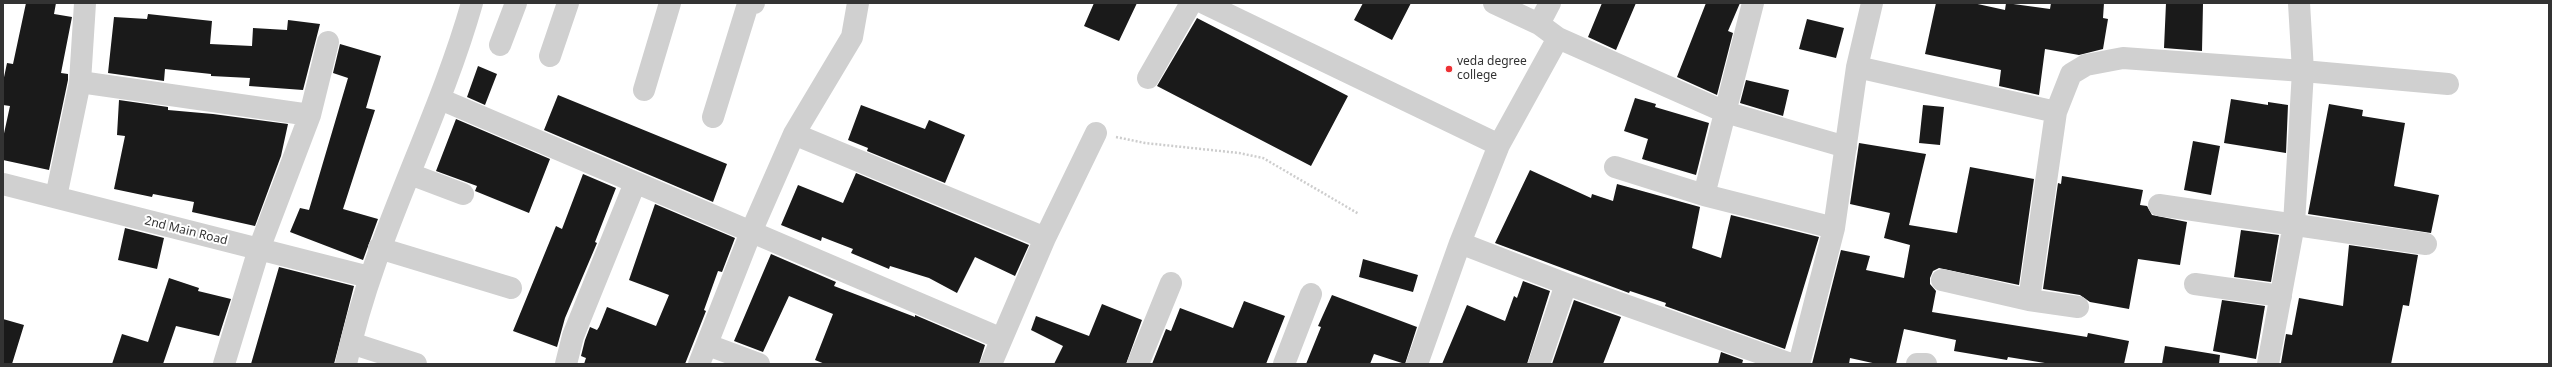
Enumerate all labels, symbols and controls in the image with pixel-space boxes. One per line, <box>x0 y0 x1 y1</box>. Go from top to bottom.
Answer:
place label: veda degree college <box>1457 55 1527 83</box>
marker: veda degree college <box>1444 64 1454 74</box>
street label: 2nd Main Road <box>143 214 229 248</box>

